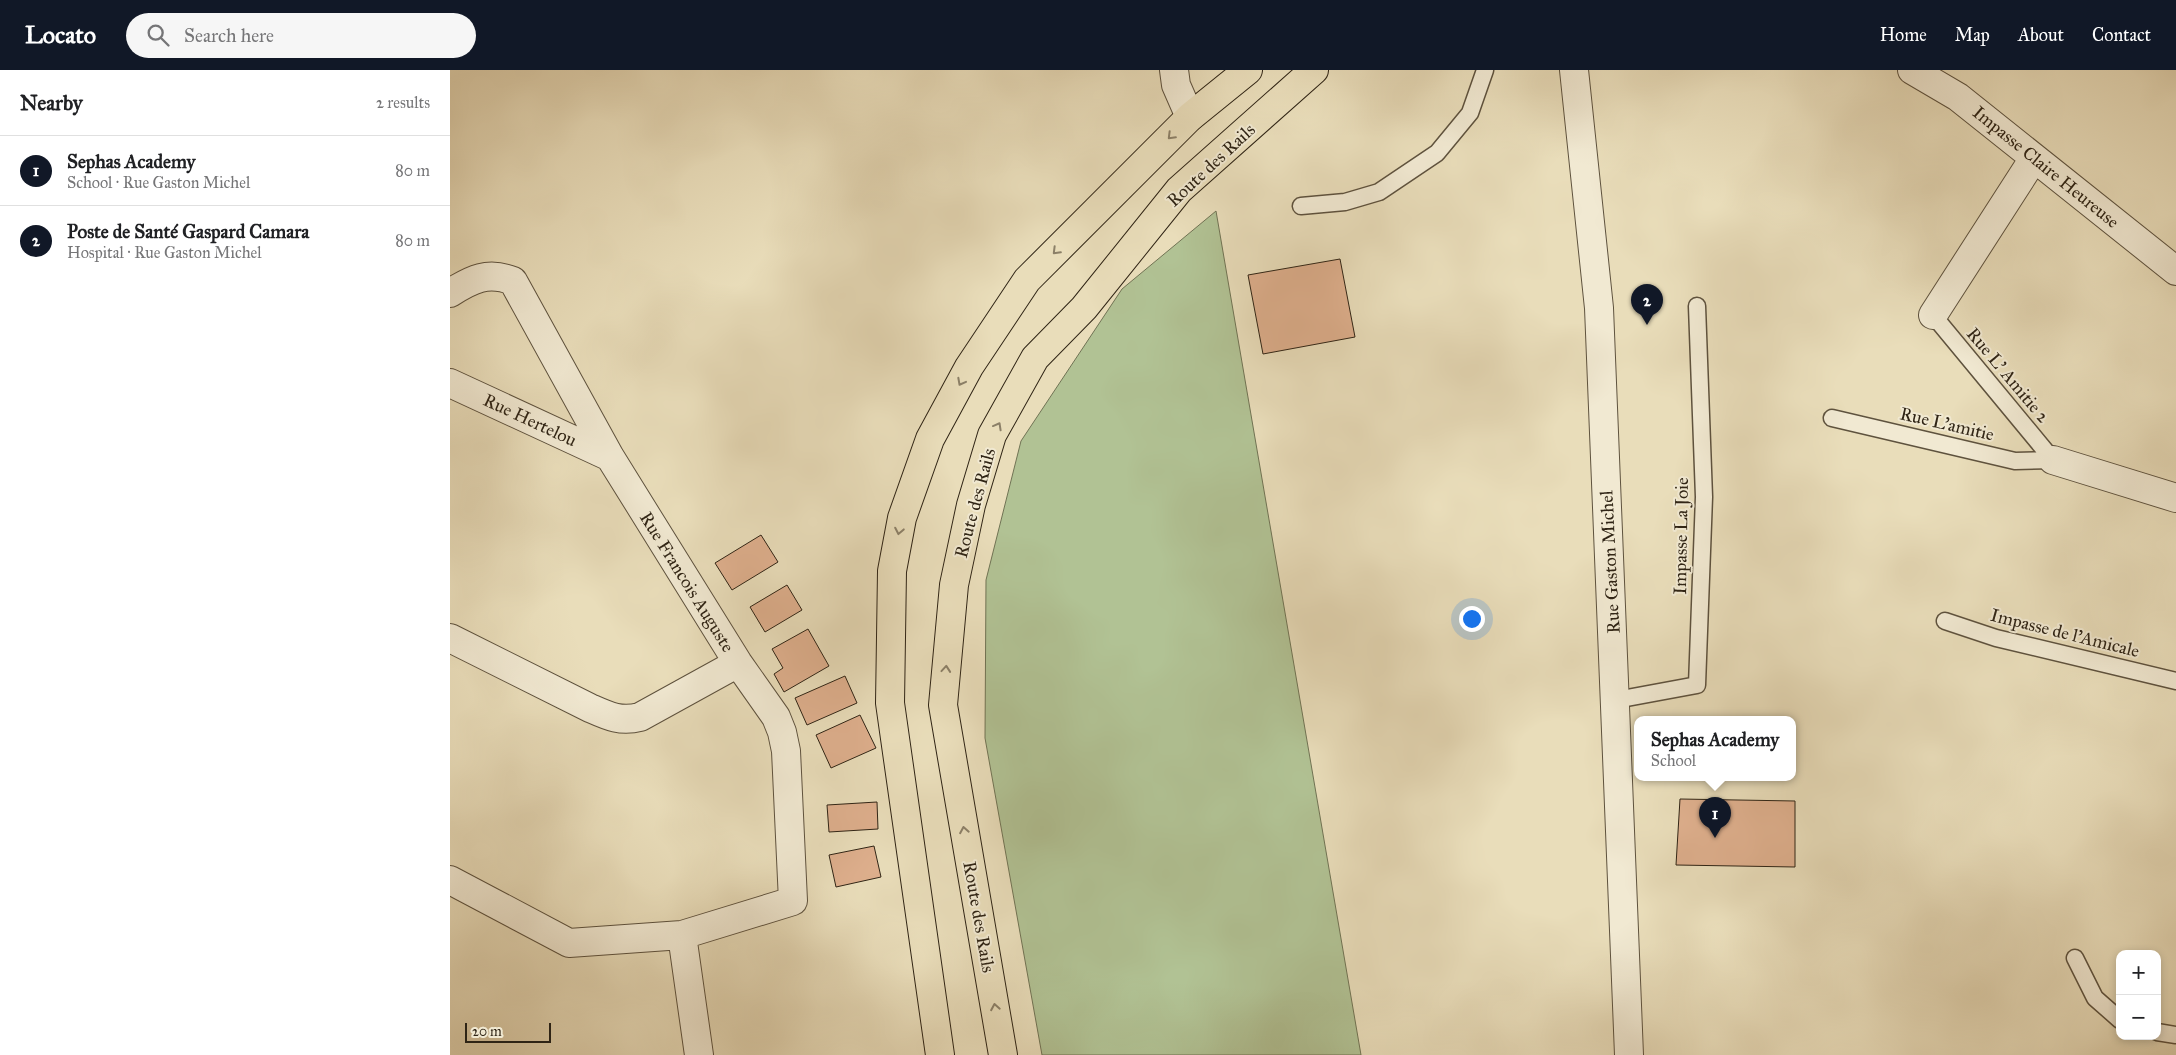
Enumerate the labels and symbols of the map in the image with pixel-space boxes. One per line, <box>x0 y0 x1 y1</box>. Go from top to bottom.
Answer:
street label: Impasse Claire Heureuse <box>1968 101 2124 233</box>
street label: Route des Rails <box>1162 119 1260 211</box>
one-way arrow <box>1168 130 1177 139</box>
one-way arrow <box>1053 245 1062 254</box>
pin: 2 <box>1631 284 1663 325</box>
street label: Rue L' Amitie 2 <box>1962 323 2054 427</box>
one-way arrow <box>957 376 967 385</box>
street label: Rue Hertelou <box>480 389 581 451</box>
street label: Rue L'amitie <box>1898 402 1996 446</box>
one-way arrow <box>991 422 1001 431</box>
street label: Route des Rails <box>950 446 1000 560</box>
street label: Impasse La Joie <box>1669 477 1694 595</box>
street label: Rue Gaston Michel <box>1595 490 1625 634</box>
street label: Rue Francois Auguste <box>634 508 739 657</box>
one-way arrow <box>895 527 905 536</box>
street label: Impasse de l'Amicale <box>1988 604 2142 662</box>
your location <box>1459 606 1485 632</box>
one-way arrow <box>941 665 952 673</box>
pin: 1 <box>1699 797 1731 838</box>
one-way arrow <box>960 825 970 834</box>
street label: Route des Rails <box>958 860 1000 974</box>
one-way arrow <box>990 1003 1000 1011</box>
scale bar <box>465 1020 551 1043</box>

